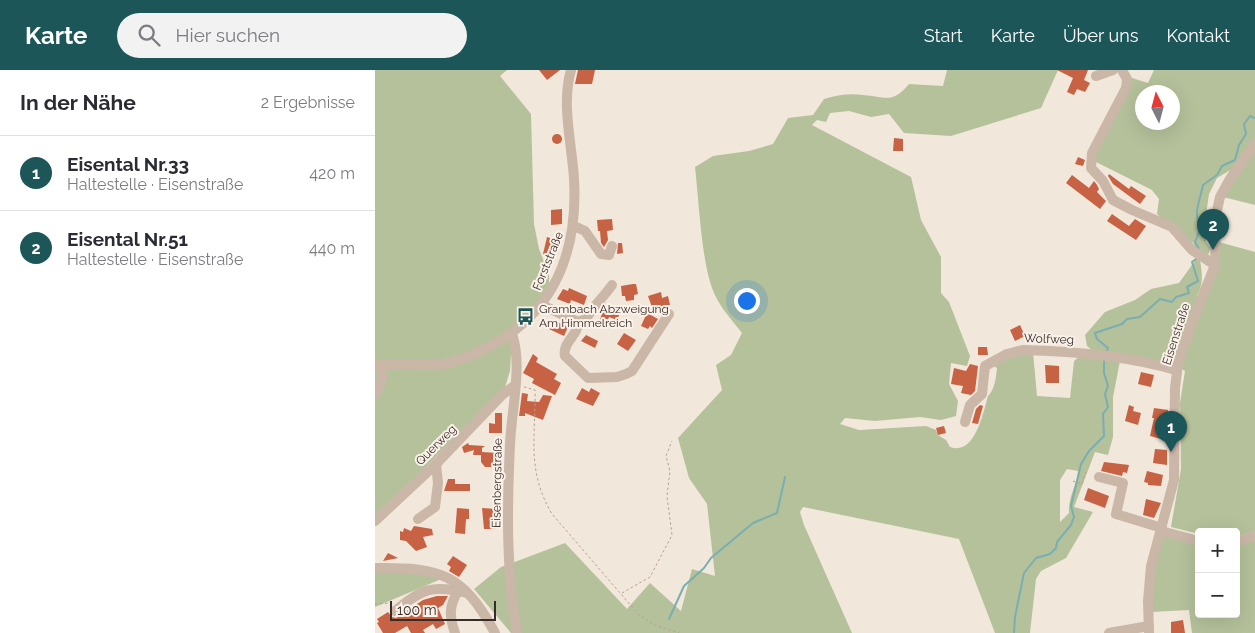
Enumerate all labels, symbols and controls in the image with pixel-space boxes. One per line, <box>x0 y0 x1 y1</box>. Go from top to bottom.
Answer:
search box <box>117 13 467 58</box>
text: Karte <box>25 21 87 50</box>
icon: search <box>135 21 163 49</box>
text: Hier suchen <box>175 24 280 46</box>
text: Start <box>924 25 963 46</box>
text: Karte <box>991 25 1035 46</box>
text: Über uns <box>1063 25 1138 46</box>
text: Kontakt <box>1166 25 1230 46</box>
north arrow <box>1135 85 1180 130</box>
text: In der Nähe <box>20 90 136 115</box>
text: 2 Ergebnisse <box>261 93 355 112</box>
text: Eisental Nr.33 <box>67 153 189 175</box>
text: 1 <box>32 164 40 183</box>
text: 420 m <box>309 164 355 183</box>
text: Haltestelle · Eisenstraße <box>67 175 243 194</box>
pin: 2 <box>1197 209 1229 250</box>
text: Eisental Nr.51 <box>67 228 188 250</box>
street label: Forststraße <box>530 230 566 292</box>
text: 2 <box>31 239 41 258</box>
text: 440 m <box>309 239 355 258</box>
text: Haltestelle · Eisenstraße <box>67 250 243 269</box>
your location <box>734 288 760 314</box>
street label: Eisenstraße <box>1159 301 1193 367</box>
place label: Grambach Abzweigung Am Himmelreich <box>539 302 669 330</box>
bus stop icon: Grambach Abzweigung Am Himmelreich <box>515 306 535 326</box>
street label: Wolfweg <box>1024 331 1074 347</box>
pin: 1 <box>1155 411 1187 452</box>
street label: Querweg <box>413 422 459 468</box>
street label: Eisenbergstraße <box>489 438 505 528</box>
map controls <box>1195 528 1240 618</box>
button: + <box>1195 528 1240 573</box>
button: − <box>1195 573 1240 618</box>
scale bar <box>390 598 496 621</box>
text: 100 m <box>397 602 437 618</box>

